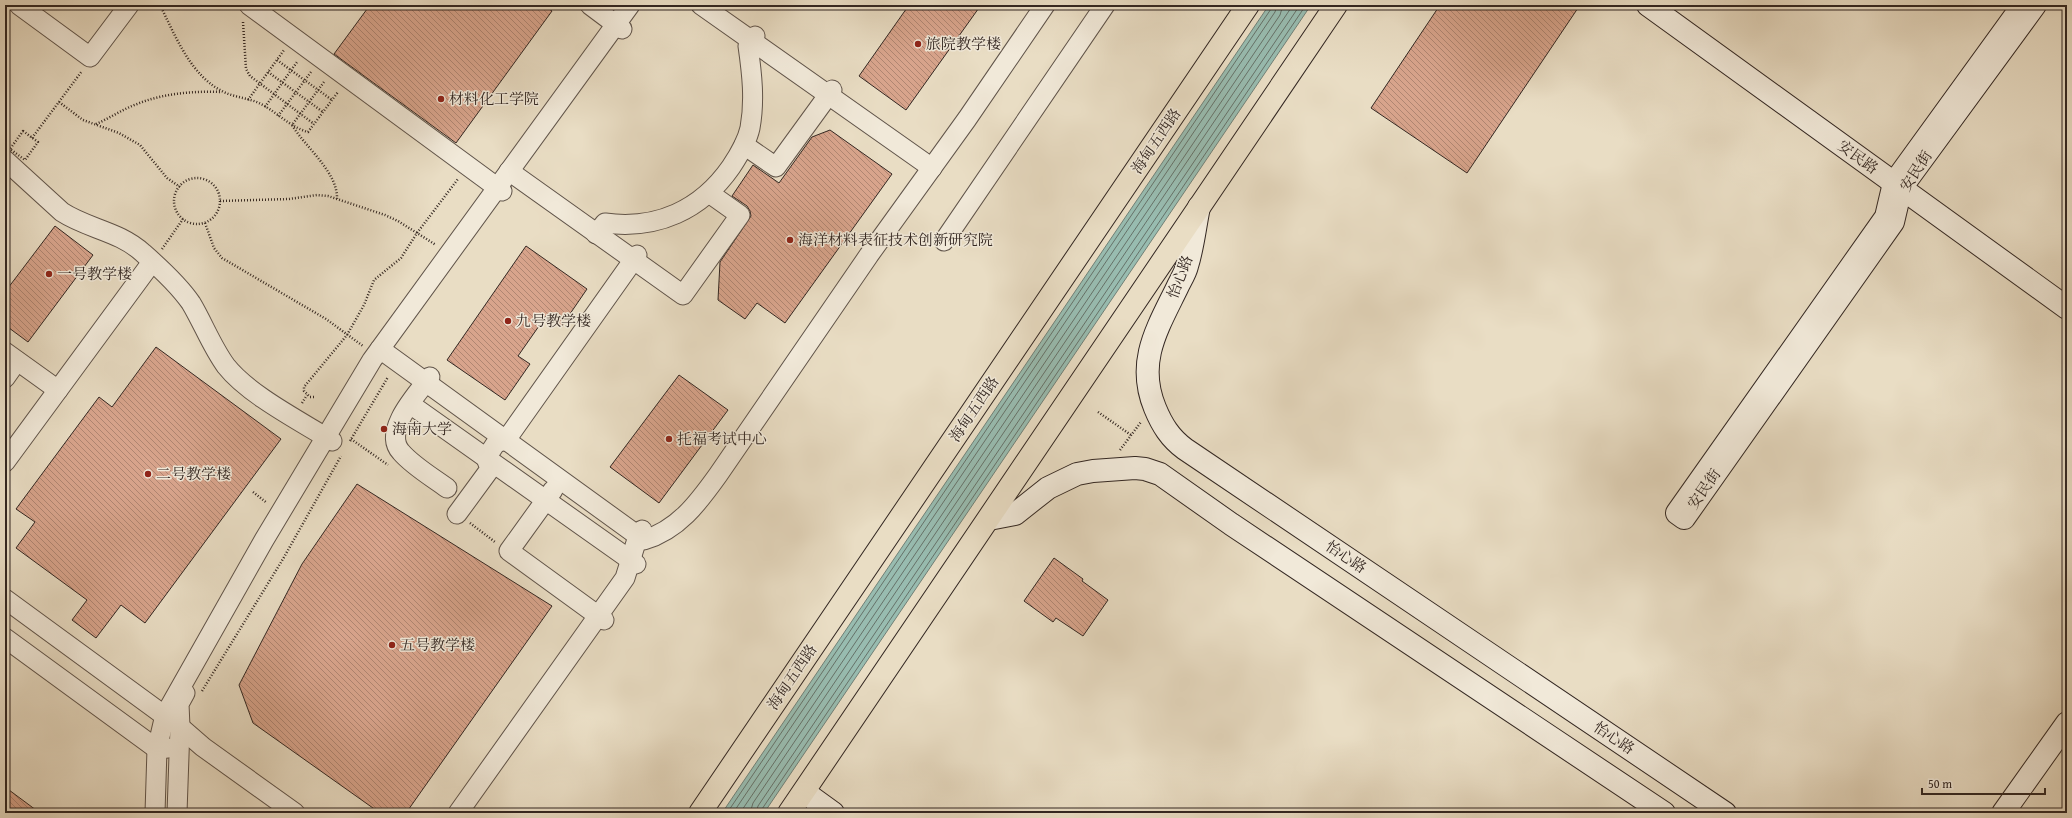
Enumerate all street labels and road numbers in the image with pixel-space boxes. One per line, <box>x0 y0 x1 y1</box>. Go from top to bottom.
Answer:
street label: 海甸五西路 <box>1126 104 1185 178</box>
street label: 安民路 <box>1834 135 1883 178</box>
street label: 安民街 <box>1895 146 1937 195</box>
street label: 怡心路 <box>1162 252 1197 302</box>
street label: 海甸五西路 <box>944 372 1003 446</box>
street label: 安民街 <box>1682 464 1725 513</box>
street label: 怡心路 <box>1322 535 1371 578</box>
street label: 海甸五西路 <box>762 640 821 714</box>
street label: 怡心路 <box>1590 716 1639 759</box>

